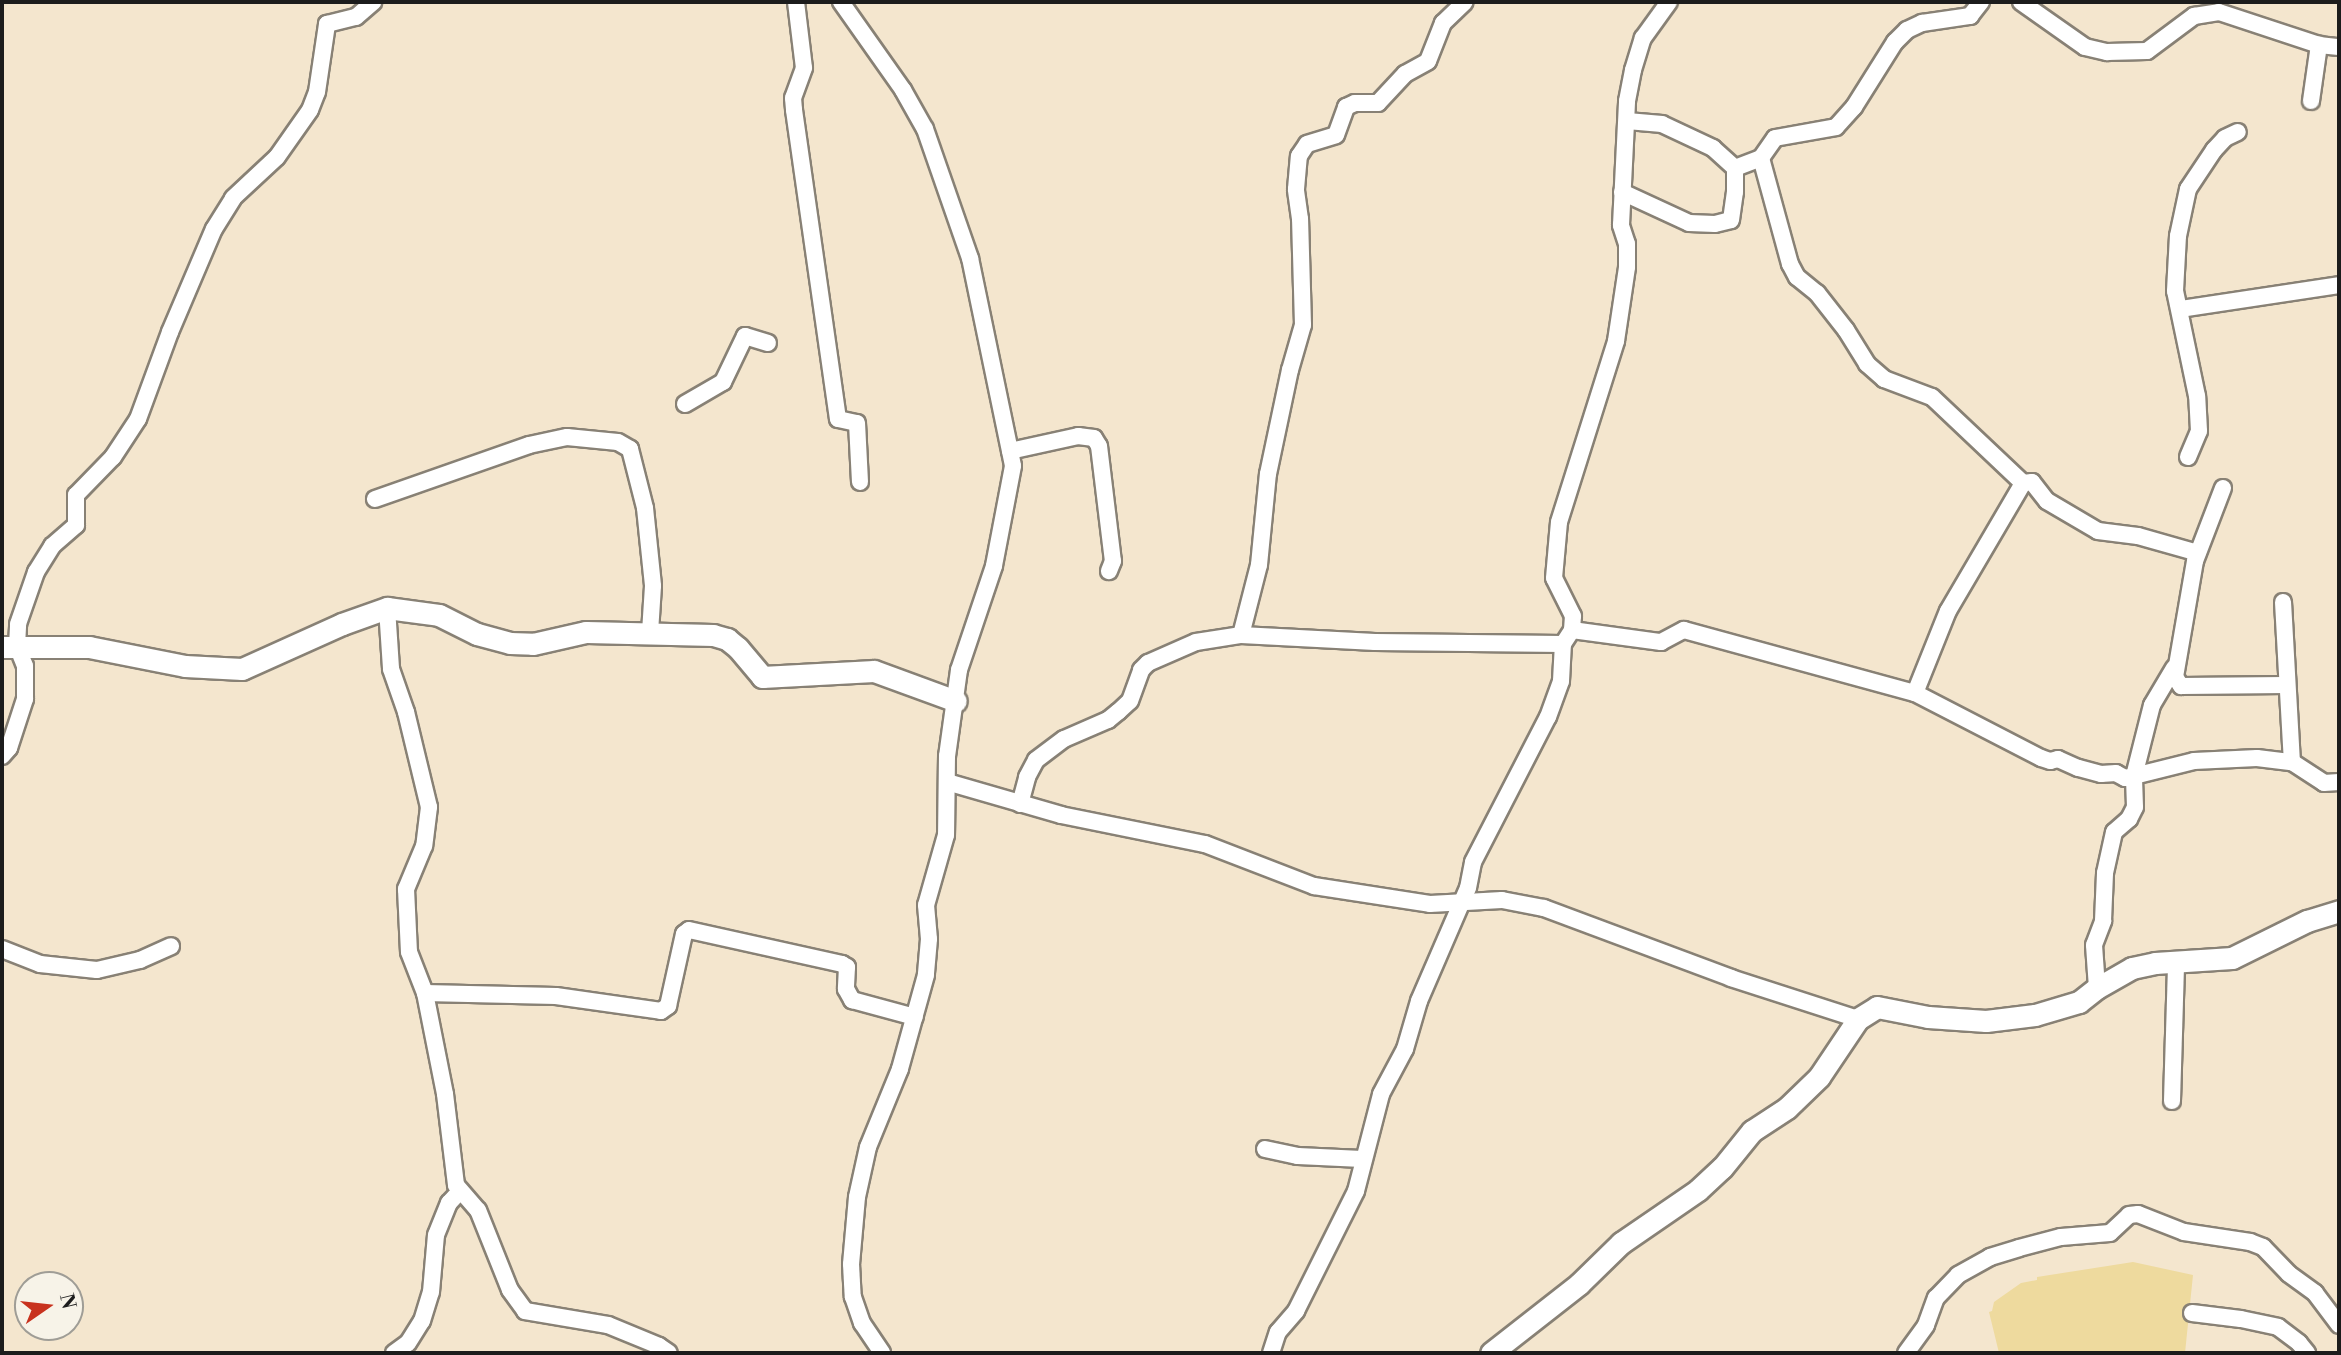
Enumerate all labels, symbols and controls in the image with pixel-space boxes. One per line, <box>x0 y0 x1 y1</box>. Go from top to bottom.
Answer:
north arrow <box>14 1271 84 1341</box>
text: N <box>54 1291 81 1312</box>

